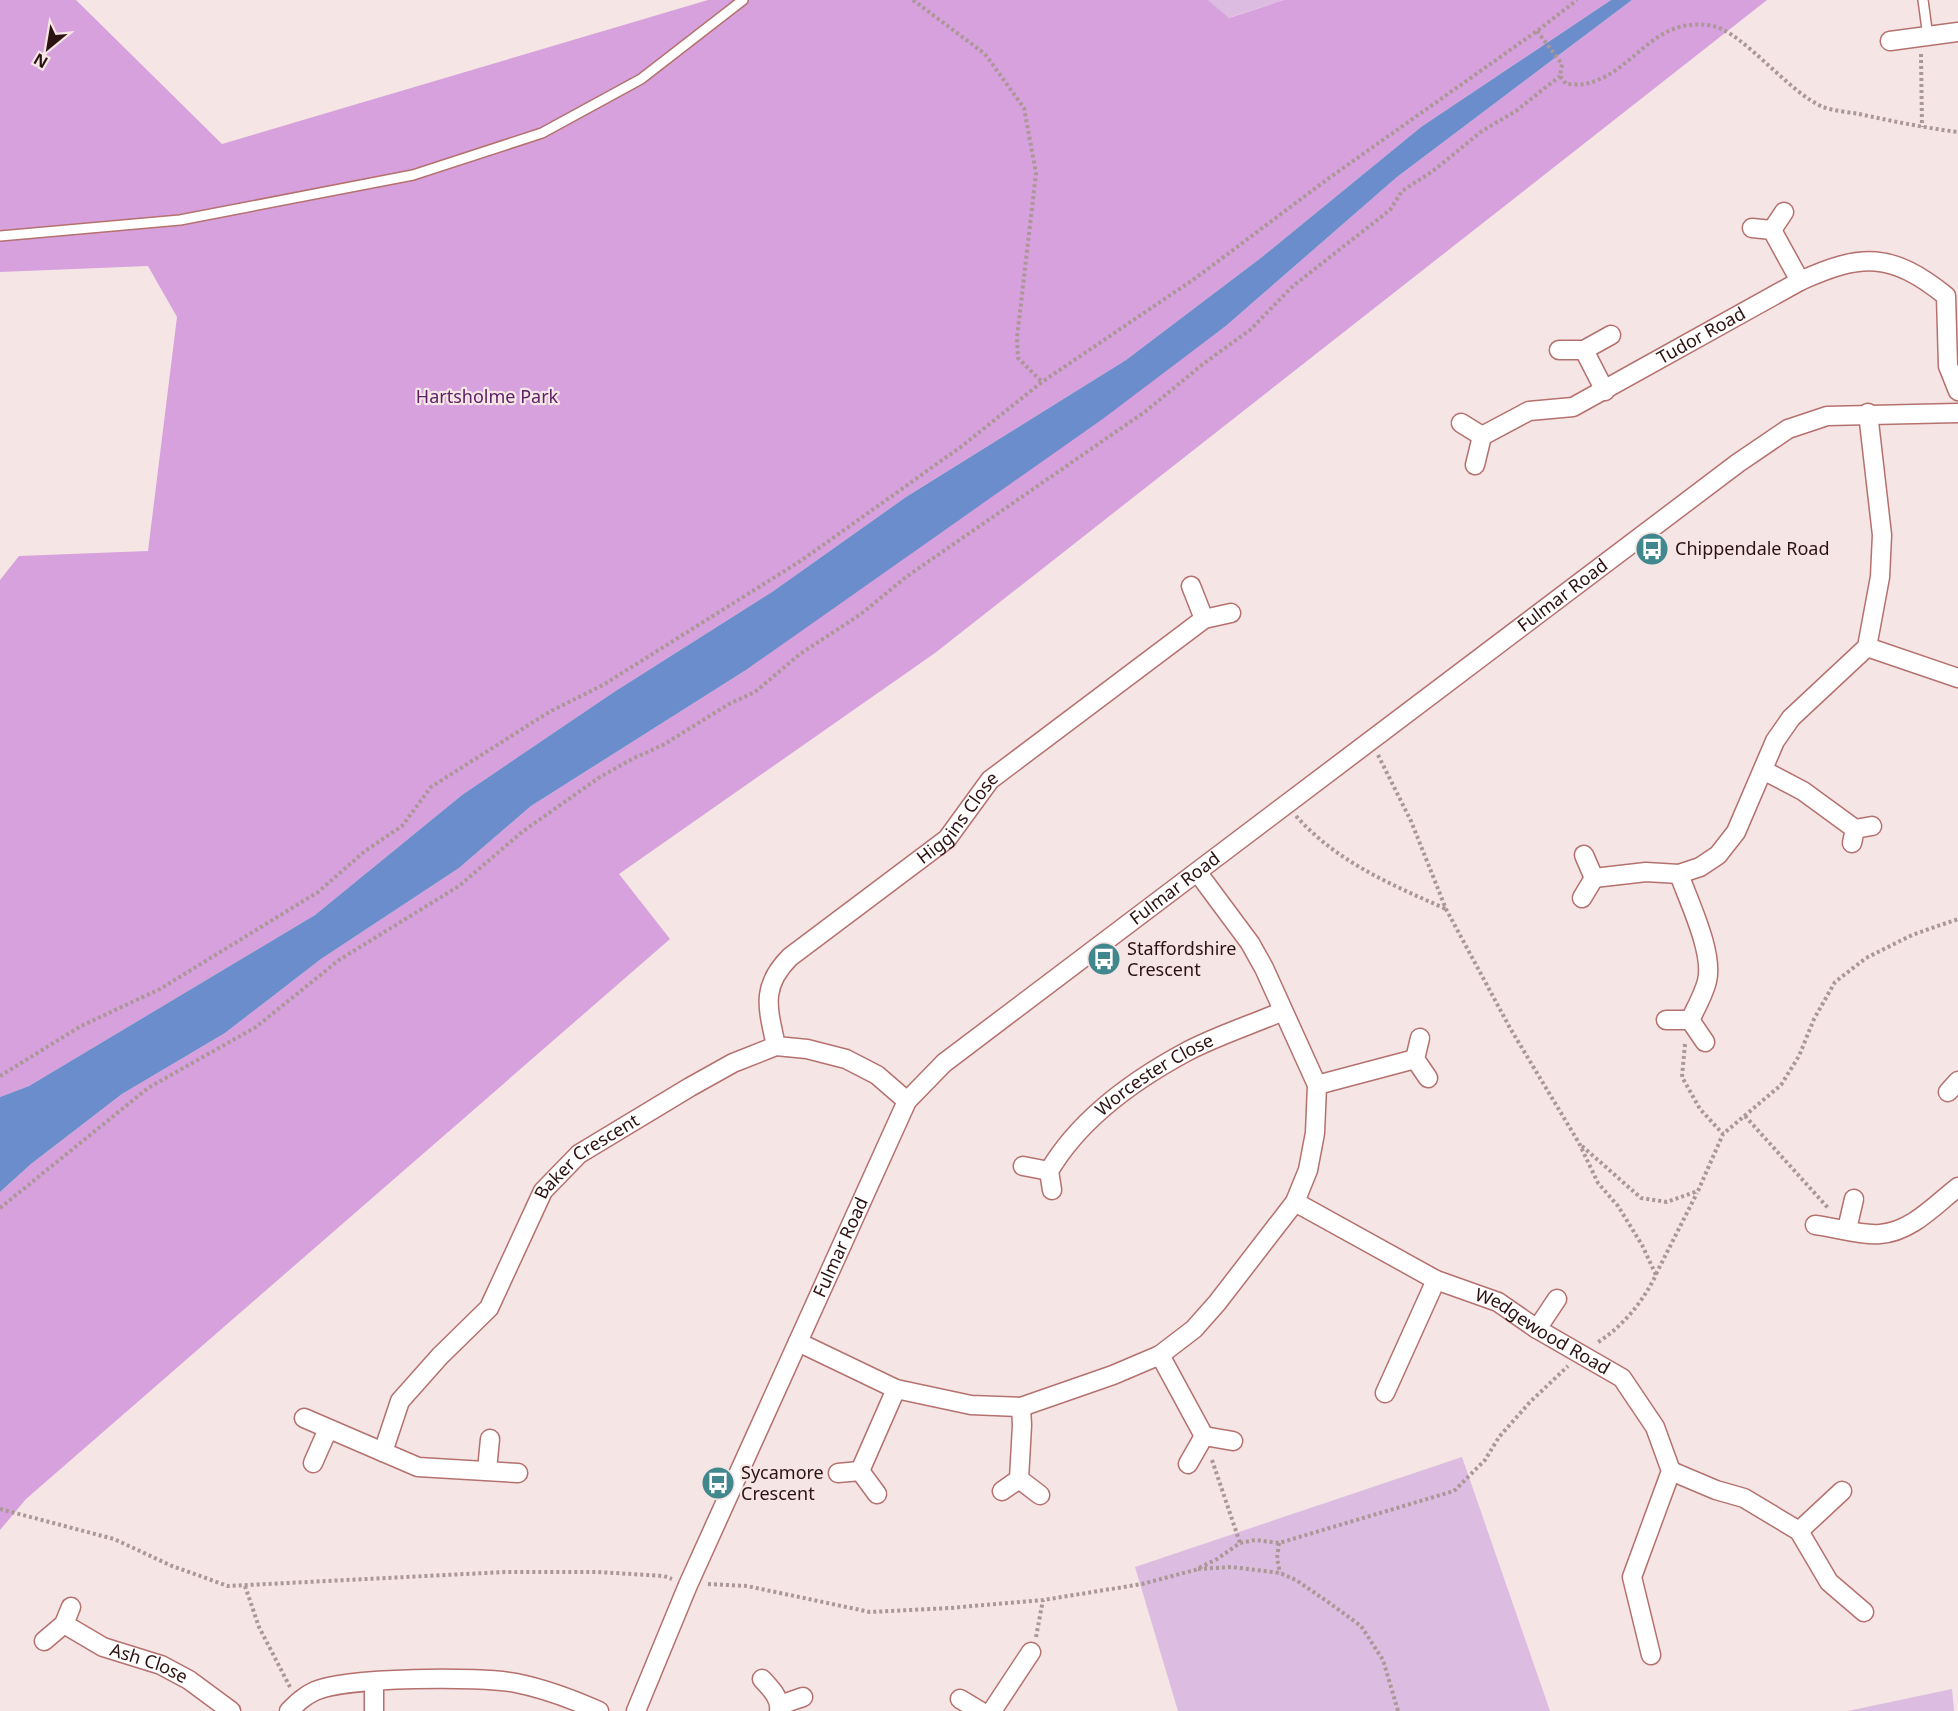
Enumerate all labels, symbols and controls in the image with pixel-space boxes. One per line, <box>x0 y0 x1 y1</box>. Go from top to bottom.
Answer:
north arrow <box>18 18 78 78</box>
text: N <box>29 48 52 74</box>
street label: Tudor Road <box>1652 301 1749 369</box>
park label: Hartsholme Park <box>416 384 559 408</box>
bus stop icon: Chippendale Road <box>1634 531 1670 567</box>
place label: Chippendale Road <box>1675 536 1829 560</box>
street label: Fulmar Road <box>1512 553 1612 637</box>
street label: Higgins Close <box>911 765 1002 869</box>
street label: Fulmar Road <box>1124 846 1224 930</box>
place label: Staffordshire Crescent <box>1127 936 1237 981</box>
bus stop icon: Staffordshire Crescent <box>1086 941 1122 977</box>
street label: Worcester Close <box>1090 1028 1217 1121</box>
street label: Baker Crescent <box>528 1107 644 1202</box>
street label: Fulmar Road <box>807 1193 873 1301</box>
street label: Wedgewood Road <box>1472 1282 1615 1380</box>
place label: Sycamore Crescent <box>741 1460 824 1505</box>
bus stop icon: Sycamore Crescent <box>700 1465 736 1501</box>
street label: Ash Close <box>107 1637 193 1688</box>

